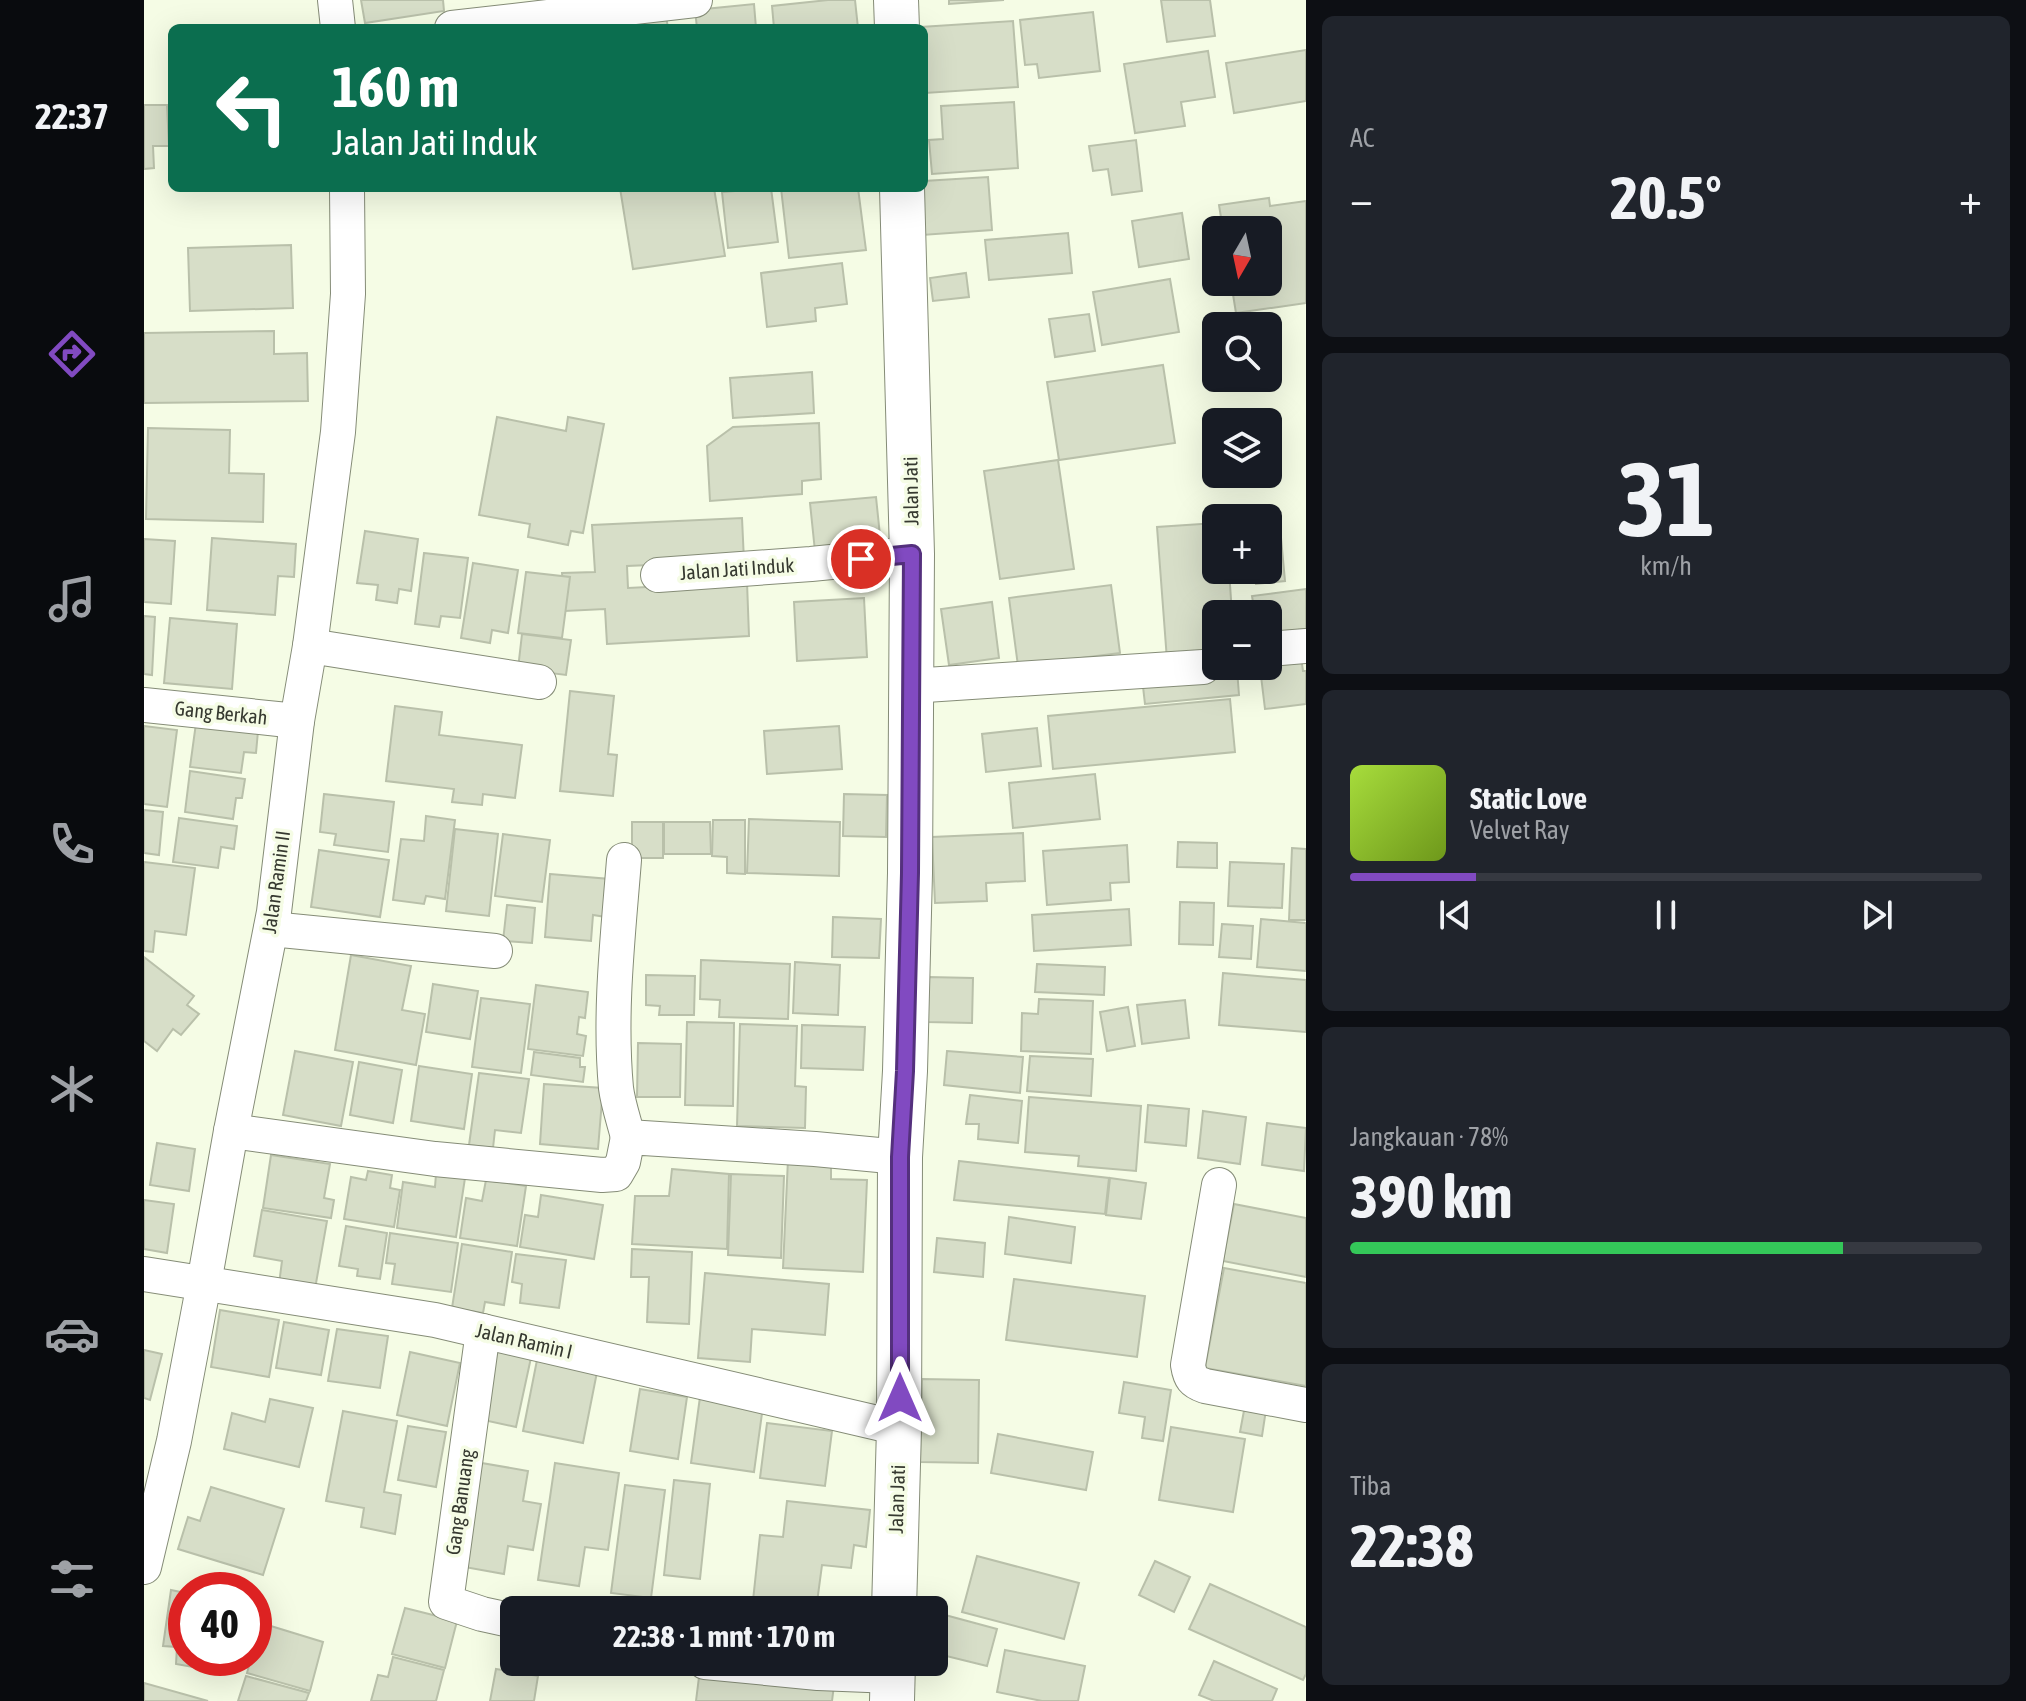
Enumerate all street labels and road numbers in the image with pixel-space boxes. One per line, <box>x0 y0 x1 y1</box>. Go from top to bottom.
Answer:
street label: Jalan Jati <box>898 456 923 526</box>
street label: Jalan Jati Induk <box>679 553 795 584</box>
street label: Gang Berkah <box>174 696 269 729</box>
street label: Jalan Ramin II <box>257 829 294 935</box>
street label: Jalan Ramin I <box>473 1318 575 1363</box>
street label: Gang Banuang <box>441 1447 478 1556</box>
street label: Jalan Jati <box>884 1464 909 1534</box>

